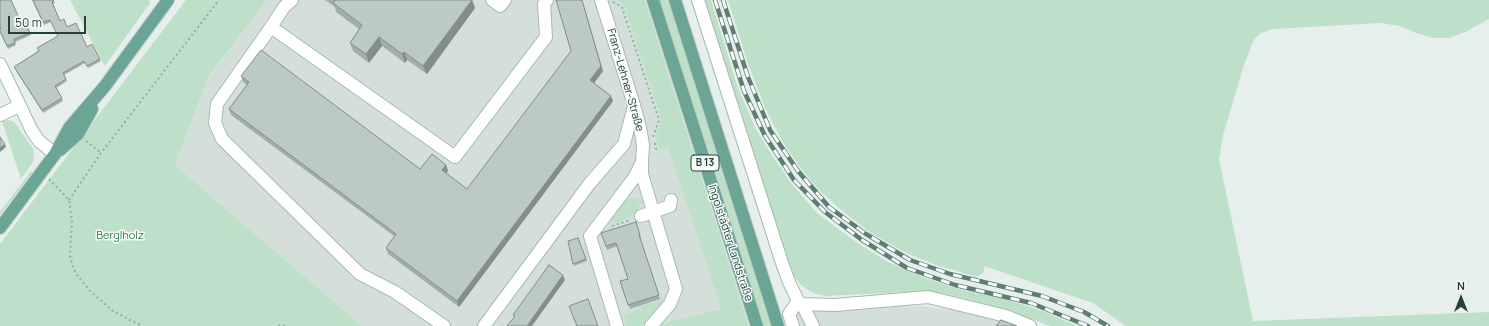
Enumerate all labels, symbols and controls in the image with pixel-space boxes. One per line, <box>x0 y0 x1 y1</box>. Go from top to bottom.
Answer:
scale bar <box>10 8 88 34</box>
text: 50 m <box>15 14 42 31</box>
street label: Franz-Lehner-Straße <box>604 27 646 133</box>
road number: B 13 <box>691 155 719 171</box>
street label: Ingolstädter Landstraße <box>705 183 755 303</box>
park label: Berglholz <box>96 229 144 243</box>
north arrow <box>1441 278 1481 318</box>
text: N <box>1457 278 1465 293</box>

